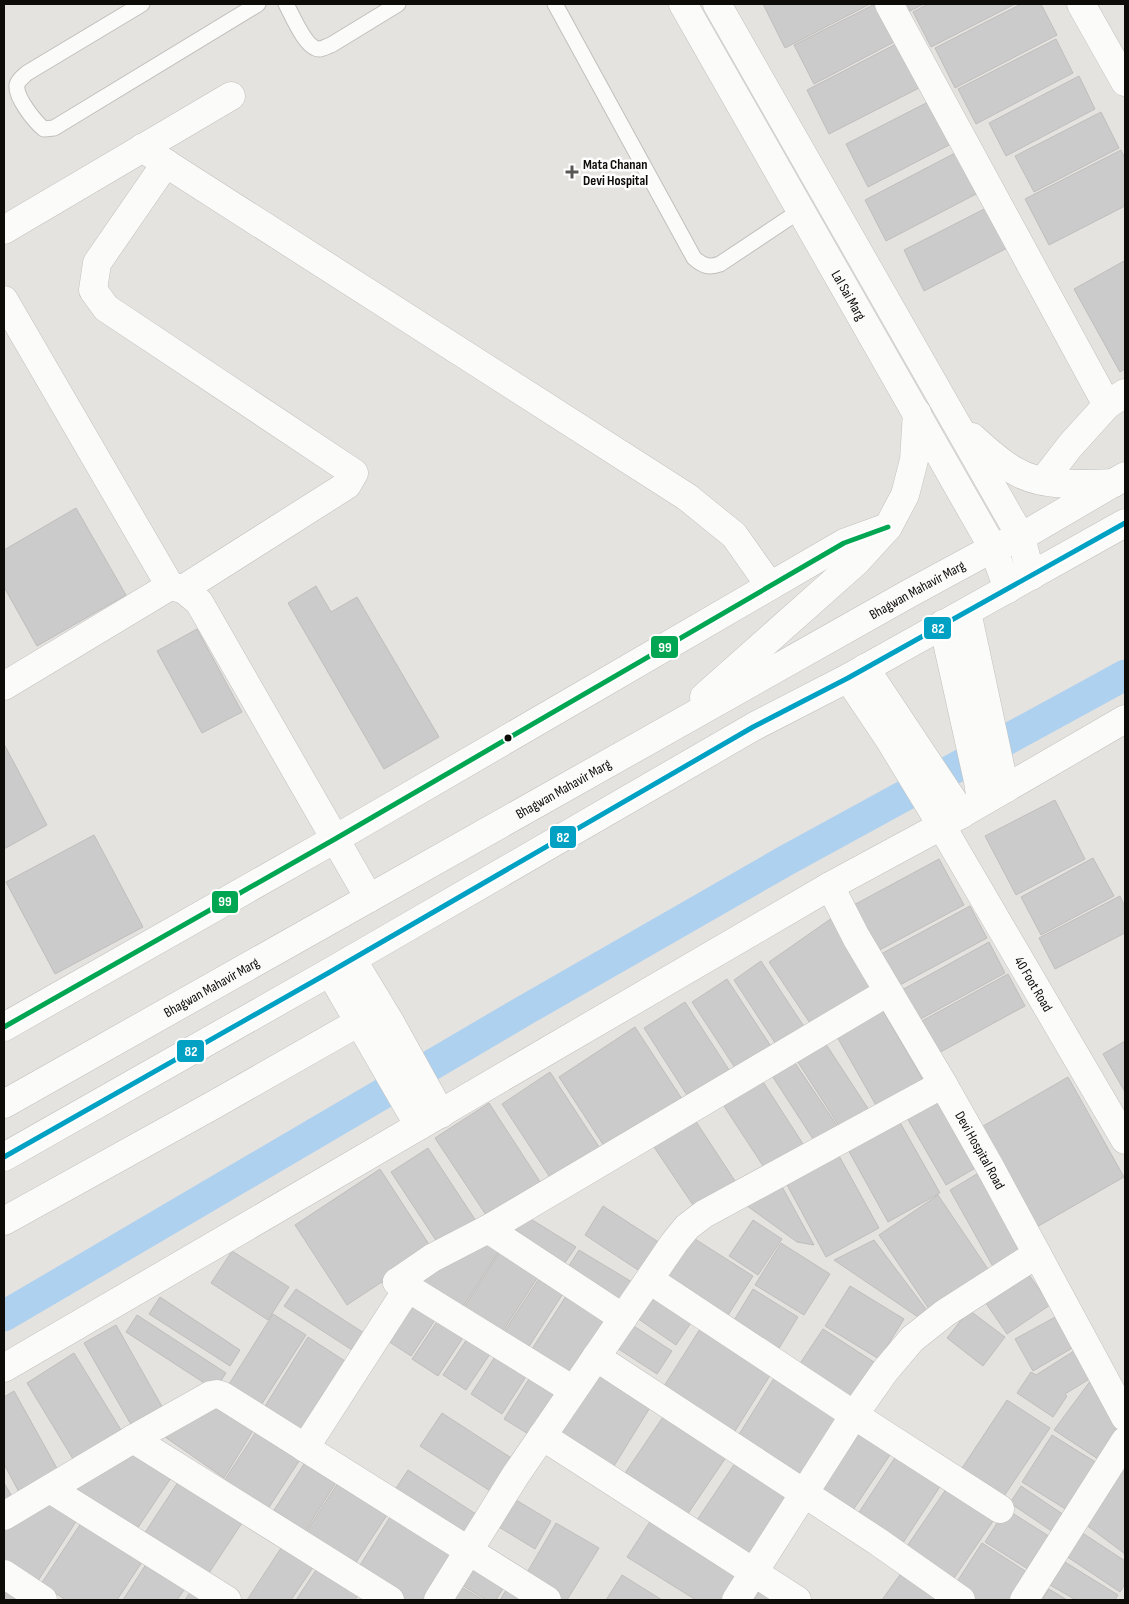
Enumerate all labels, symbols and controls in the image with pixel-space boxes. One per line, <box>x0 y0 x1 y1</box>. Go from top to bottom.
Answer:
place label: Mata Chanan Devi Hospital <box>583 156 648 189</box>
marker: Mata Chanan Devi Hospital <box>565 165 579 179</box>
street label: Lal Sai Marg <box>828 267 870 323</box>
street label: Bhagwan Mahavir Marg <box>866 556 968 623</box>
line badge: 82 <box>923 616 952 640</box>
text: 82 <box>932 620 944 637</box>
line badge: 99 <box>650 635 679 659</box>
text: 99 <box>658 639 672 656</box>
unlabelled marker <box>503 733 513 743</box>
street label: Bhagwan Mahavir Marg <box>513 755 614 822</box>
line badge: 82 <box>549 825 577 849</box>
text: 82 <box>557 829 569 846</box>
line badge: 99 <box>211 890 239 914</box>
text: 99 <box>218 893 232 910</box>
street label: Bhagwan Mahavir Marg <box>161 953 262 1021</box>
street label: 40 Foot Road <box>1011 953 1057 1015</box>
line badge: 82 <box>176 1039 205 1063</box>
text: 82 <box>185 1043 197 1060</box>
street label: Devi Hospital Road <box>952 1108 1009 1192</box>

